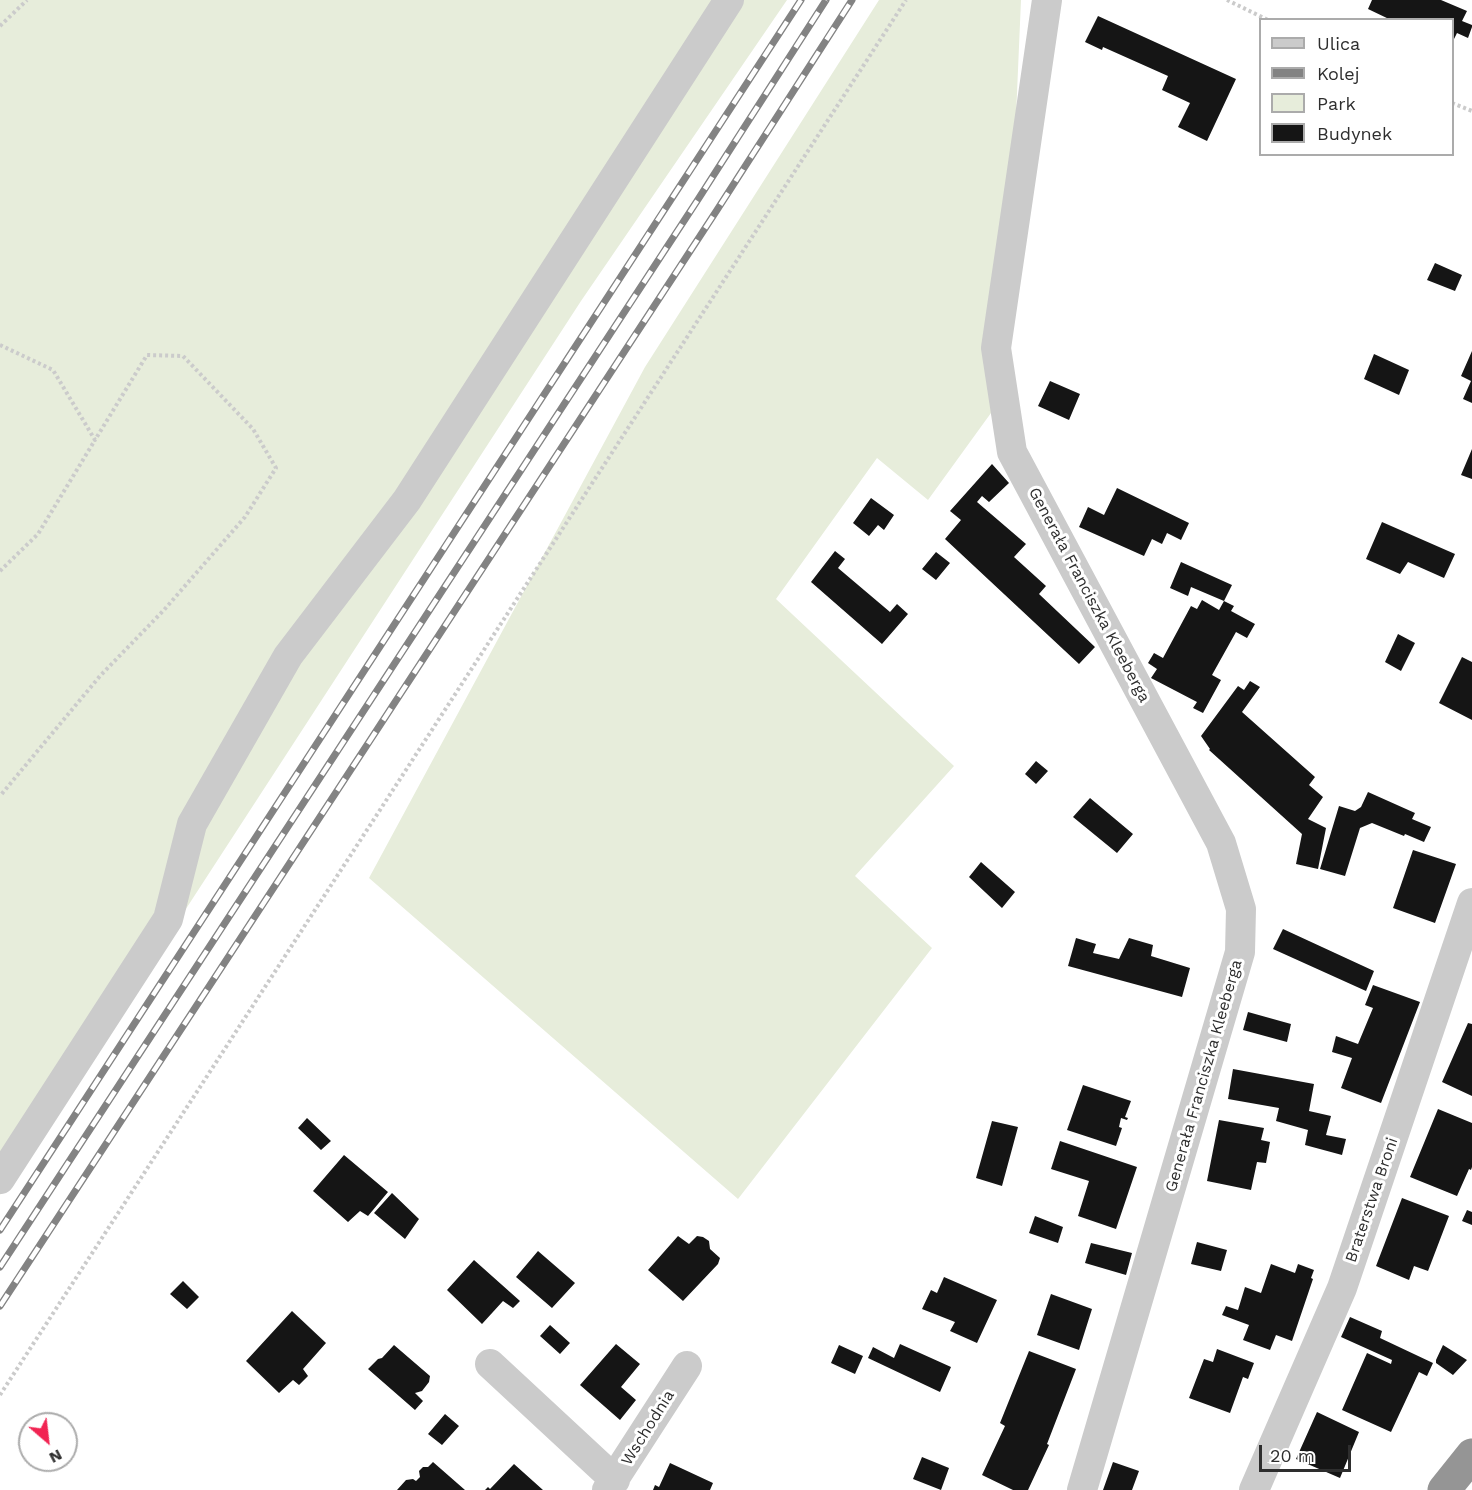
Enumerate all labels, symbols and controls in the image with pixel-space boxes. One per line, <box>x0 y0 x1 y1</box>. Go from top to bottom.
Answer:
legend <box>1259 18 1454 156</box>
text: Ulica <box>1317 33 1360 54</box>
text: Kolej <box>1317 63 1360 84</box>
text: Park <box>1317 93 1356 114</box>
text: Budynek <box>1317 123 1392 144</box>
street label: Generała Franciszka Kleeberga <box>1024 484 1154 706</box>
street label: Generała Franciszka Kleeberga <box>1162 958 1246 1194</box>
street label: Braterstwa Broni <box>1342 1135 1402 1265</box>
street label: Wschodnia <box>617 1387 679 1469</box>
north arrow <box>18 1412 78 1472</box>
scale bar <box>1262 1433 1354 1471</box>
text: N <box>46 1445 65 1468</box>
text: 20 m <box>1270 1445 1315 1466</box>

